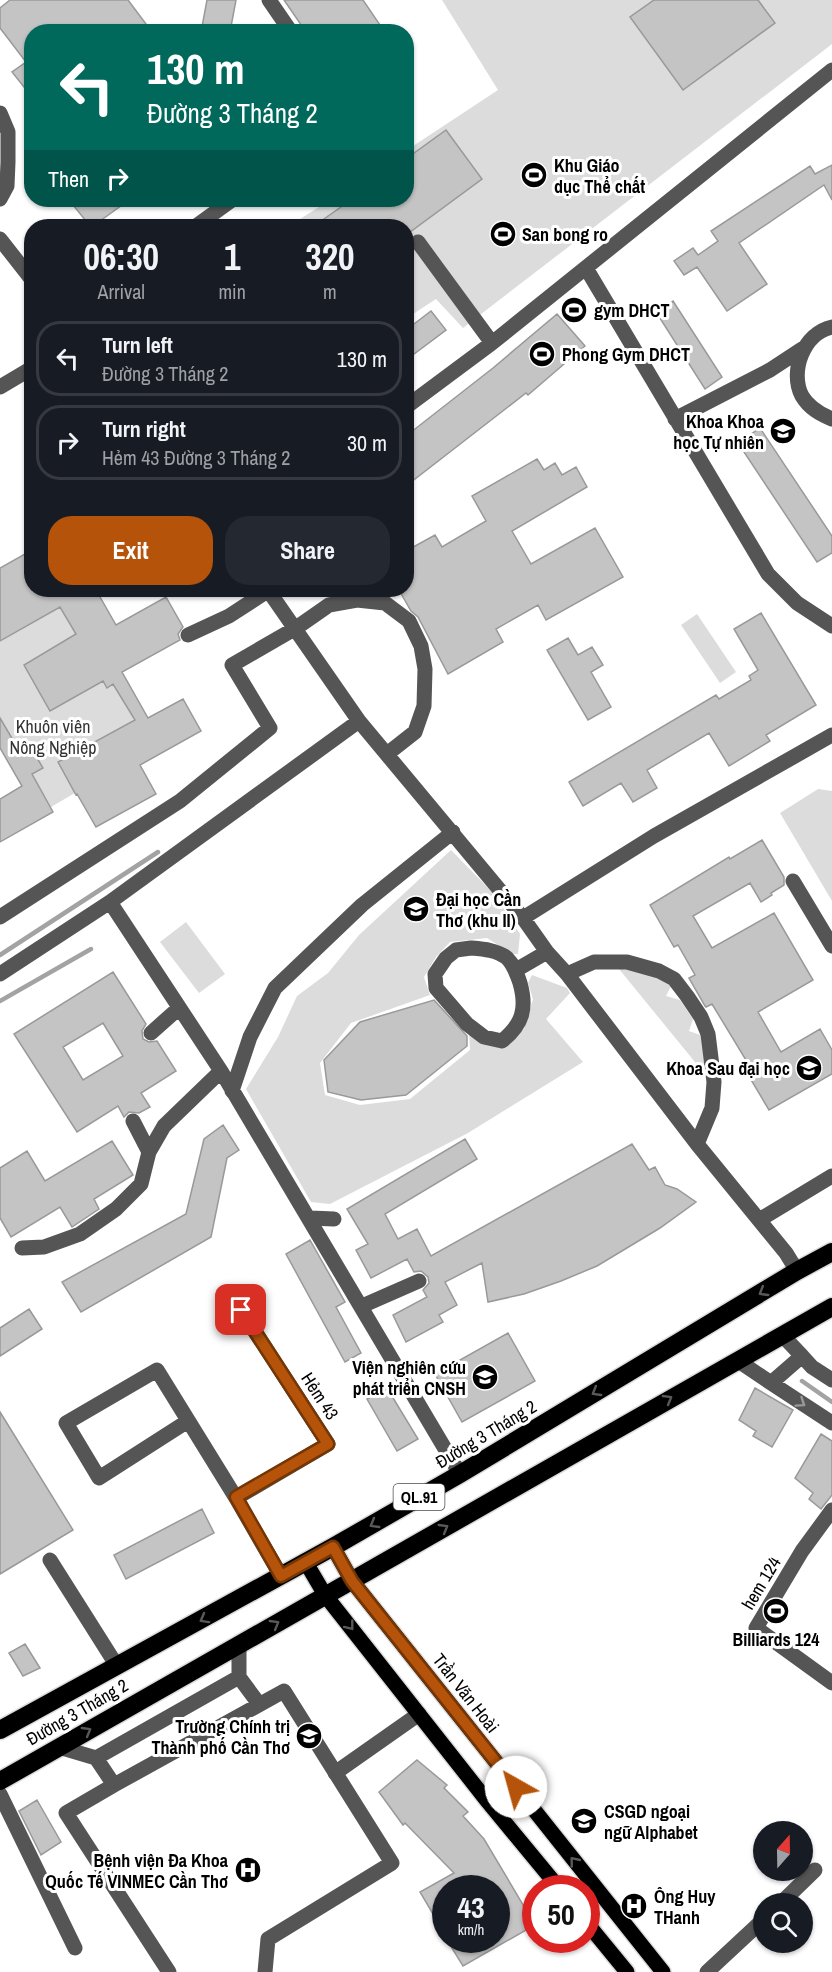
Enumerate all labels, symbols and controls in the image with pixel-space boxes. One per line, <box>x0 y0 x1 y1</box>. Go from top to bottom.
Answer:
text: 130 m <box>147 41 245 97</box>
icon: left <box>48 48 126 126</box>
text: Đường 3 Tháng 2 <box>147 95 318 131</box>
place label: Khu Giáo dục Thể chất <box>554 153 645 199</box>
sports icon: Khu Giáo dục Thể chất <box>519 160 549 190</box>
icon: right <box>101 162 134 195</box>
text: Then <box>48 164 89 194</box>
sports icon: San bong ro <box>488 219 518 249</box>
place label: San bong ro <box>522 222 608 247</box>
text: 06:30 <box>83 233 159 281</box>
text: 1 <box>224 233 240 281</box>
text: 320 <box>305 233 355 281</box>
text: Arrival <box>98 278 145 305</box>
text: min <box>218 278 246 305</box>
text: m <box>323 278 337 305</box>
sports icon: gym DHCT <box>559 295 589 325</box>
place label: gym DHCT <box>594 298 669 323</box>
text: Turn left <box>102 330 173 360</box>
sports icon: Phong Gym DHCT <box>527 339 557 369</box>
icon: left <box>51 342 84 375</box>
place label: Phong Gym DHCT <box>562 342 690 367</box>
text: 130 m <box>337 344 387 374</box>
text: Đường 3 Tháng 2 <box>102 360 228 387</box>
place label: Khoa Khoa học Tự nhiên <box>673 409 765 455</box>
text: Turn right <box>102 414 186 444</box>
school or university icon: Khoa Khoa học Tự nhiên <box>768 416 798 446</box>
icon: right <box>51 426 84 459</box>
text: 30 m <box>347 428 387 458</box>
text: Hẻm 43 Đường 3 Tháng 2 <box>102 444 290 471</box>
button: Exit <box>48 516 213 585</box>
button: Share <box>225 516 390 585</box>
park label: Khuôn viên Nông Nghiệp <box>10 714 96 760</box>
place label: Đại học Cần Thơ (khu II) <box>436 887 521 933</box>
school or university icon: Đại học Cần Thơ (khu II) <box>401 894 431 924</box>
school or university icon: Khoa Sau đại học <box>794 1053 824 1083</box>
place label: Khoa Sau đại học <box>666 1056 790 1081</box>
pin <box>215 1284 266 1335</box>
one-way arrow <box>759 1284 769 1296</box>
icon: arrive <box>224 1293 257 1326</box>
place label: Viện nghiên cứu phát triển CNSH <box>352 1355 466 1401</box>
school or university icon: Viện nghiên cứu phát triển CNSH <box>470 1362 500 1392</box>
street label: Hẻm 43 <box>295 1368 345 1424</box>
one-way arrow <box>592 1385 602 1397</box>
street label: Đường 3 Tháng 2 <box>431 1394 541 1474</box>
one-way arrow <box>662 1395 672 1406</box>
one-way arrow <box>795 1396 806 1407</box>
road number: QL.91 <box>394 1484 444 1510</box>
one-way arrow <box>370 1516 380 1528</box>
one-way arrow <box>438 1523 449 1535</box>
street label: hem 124 <box>735 1552 787 1614</box>
sports icon: Billiards 124 <box>761 1596 791 1626</box>
one-way arrow <box>199 1612 210 1623</box>
one-way arrow <box>269 1620 279 1631</box>
one-way arrow <box>343 1620 354 1631</box>
place label: Billiards 124 <box>733 1627 820 1652</box>
street label: Trần Văn Hoài <box>427 1648 505 1738</box>
street label: Đường 3 Tháng 2 <box>21 1673 133 1751</box>
place label: Trường Chính trị Thành phố Cần Thơ <box>151 1714 290 1760</box>
school or university icon: Trường Chính trị Thành phố Cần Thơ <box>294 1721 324 1751</box>
one-way arrow <box>81 1727 91 1738</box>
position arrow <box>484 1755 548 1819</box>
place label: CSGD ngoại ngữ Alphabet <box>604 1799 698 1845</box>
school or university icon: CSGD ngoại ngữ Alphabet <box>569 1806 599 1836</box>
north arrow <box>753 1821 813 1881</box>
map controls <box>753 1821 813 1953</box>
place label: Bệnh viện Đa Khoa Quốc Tế VINMEC Cần Thơ <box>45 1848 229 1894</box>
hospital icon: Bệnh viện Đa Khoa Quốc Tế VINMEC Cần Thơ <box>233 1855 263 1885</box>
one-way arrow <box>571 1856 582 1867</box>
speed limit sign: 50 <box>522 1875 600 1953</box>
place label: Ông Huy THanh <box>654 1884 716 1930</box>
text: 43 <box>457 1887 485 1927</box>
hospital icon: Ông Huy THanh <box>619 1891 649 1921</box>
button: search <box>753 1893 813 1953</box>
text: km/h <box>458 1919 484 1940</box>

